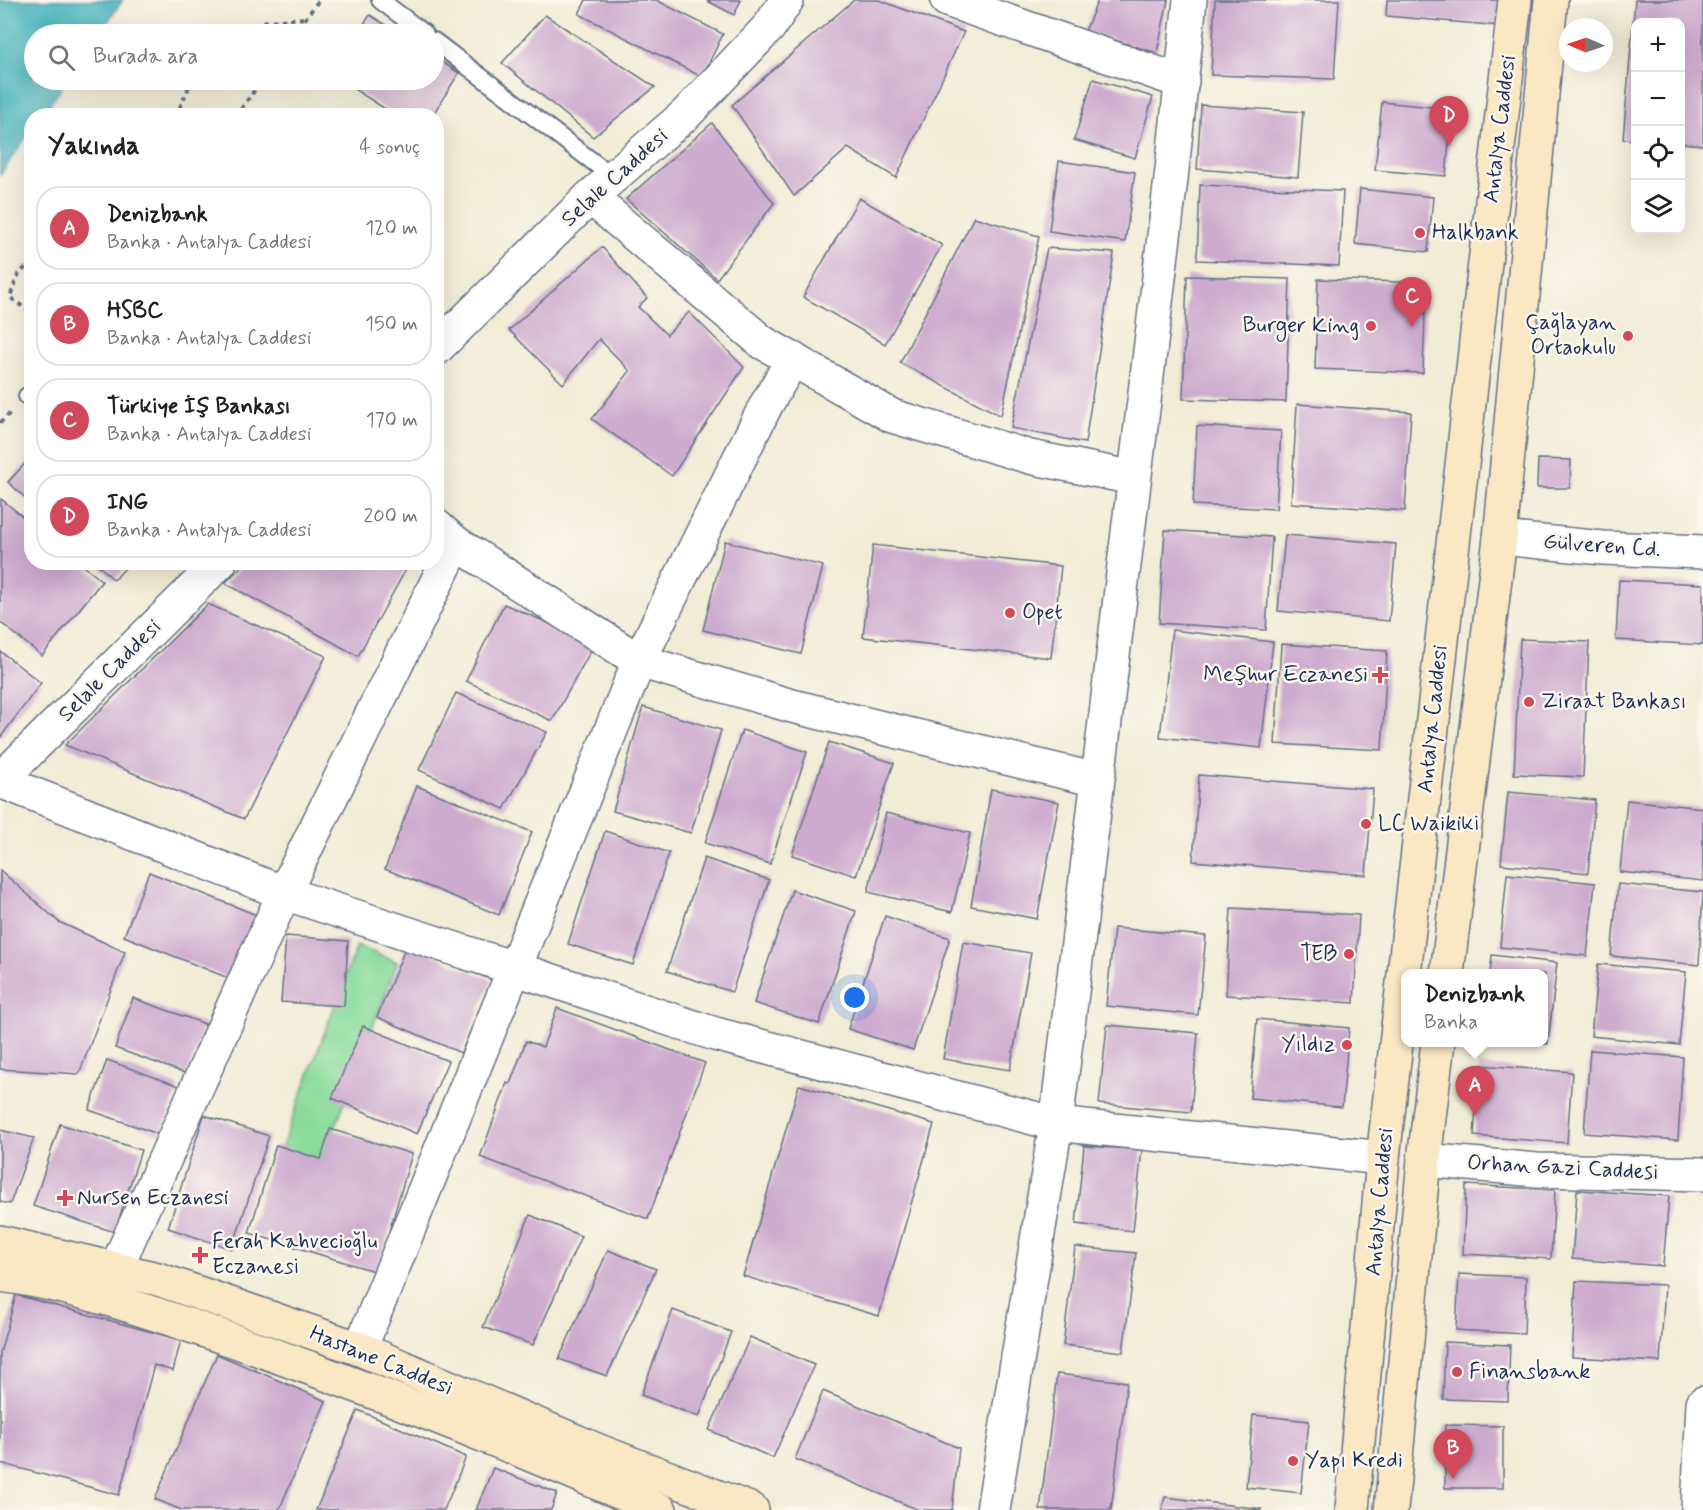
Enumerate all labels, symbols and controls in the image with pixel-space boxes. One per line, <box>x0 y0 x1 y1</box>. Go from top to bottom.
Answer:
north arrow <box>1559 18 1613 72</box>
map controls <box>1631 18 1685 234</box>
button: + <box>1631 18 1685 72</box>
search box <box>24 24 444 90</box>
icon: search <box>45 41 78 74</box>
text: Burada ara <box>93 43 198 71</box>
street label: Antalya Caddesi <box>1477 54 1523 204</box>
button: − <box>1631 72 1685 126</box>
pin: D <box>1430 96 1468 146</box>
street label: Selale Caddesi <box>556 123 674 233</box>
button: locate <box>1631 126 1685 180</box>
text: Yakında <box>48 130 140 164</box>
text: 4 sonuç <box>359 134 420 161</box>
button: layers <box>1631 180 1685 234</box>
text: Denizbank <box>107 201 208 229</box>
text: A <box>63 215 76 242</box>
text: 120 m <box>365 215 418 242</box>
place label: Halkbank <box>1432 219 1519 247</box>
marker: Halkbank <box>1413 226 1427 240</box>
text: Banka · Antalya Caddesi <box>107 229 311 256</box>
pin: C <box>1392 278 1432 327</box>
text: HSBC <box>107 297 163 325</box>
place label: Çağlayan Ortaokulu <box>1525 309 1616 362</box>
text: B <box>63 311 76 338</box>
text: 150 m <box>365 311 418 338</box>
place label: Burger King <box>1243 312 1359 343</box>
marker: Burger King <box>1364 319 1378 333</box>
text: Banka · Antalya Caddesi <box>107 325 311 352</box>
marker: Çağlayan Ortaokulu <box>1621 329 1635 343</box>
text: Türkiye İş Bankası <box>107 393 291 421</box>
text: C <box>62 407 77 434</box>
text: 170 m <box>366 407 418 434</box>
text: Banka · Antalya Caddesi <box>107 421 311 448</box>
text: ING <box>107 489 148 517</box>
text: D <box>63 503 76 530</box>
text: 200 m <box>363 503 418 530</box>
text: Banka · Antalya Caddesi <box>107 517 311 544</box>
street label: Gülveren Cd. <box>1542 528 1662 564</box>
place label: Opet <box>1022 599 1063 627</box>
marker: Opet <box>1003 606 1017 620</box>
street label: Selale Caddesi <box>52 613 168 729</box>
street label: Antalya Caddesi <box>1411 644 1455 794</box>
place label: Meşhur Eczanesi <box>1203 661 1368 689</box>
marker: Meşhur Eczanesi <box>1373 668 1387 682</box>
place label: Ziraat Bankası <box>1541 688 1687 716</box>
marker: Ziraat Bankası <box>1522 695 1536 709</box>
place label: LC Waikiki <box>1378 810 1480 838</box>
marker: LC Waikiki <box>1359 817 1373 831</box>
place label: TEB <box>1300 940 1338 968</box>
marker: TEB <box>1342 947 1356 961</box>
popup <box>1401 969 1548 1047</box>
text: Denizbank <box>1424 981 1525 1009</box>
your location <box>840 983 869 1012</box>
text: Banka <box>1424 1009 1478 1036</box>
place label: Yıldız <box>1281 1031 1335 1059</box>
marker: Yıldız <box>1340 1038 1354 1052</box>
pin: A <box>1456 1066 1494 1116</box>
street label: Antalya Caddesi <box>1360 1127 1400 1277</box>
street label: Orhan Gazi Caddesi <box>1466 1149 1660 1187</box>
place label: Nursen Eczanesi <box>77 1184 229 1212</box>
marker: Nursen Eczanesi <box>58 1191 72 1205</box>
place label: Ferah Kahvecioğlu Eczanesi <box>212 1228 377 1281</box>
marker: Ferah Kahvecioğlu Eczanesi <box>193 1248 207 1262</box>
street label: Hastane Caddesi <box>305 1320 457 1402</box>
place label: Finansbank <box>1469 1358 1590 1386</box>
marker: Finansbank <box>1450 1365 1464 1379</box>
pin: B <box>1434 1430 1472 1479</box>
place label: Yapı Kredi <box>1305 1447 1403 1475</box>
marker: Yapı Kredi <box>1286 1454 1300 1468</box>

